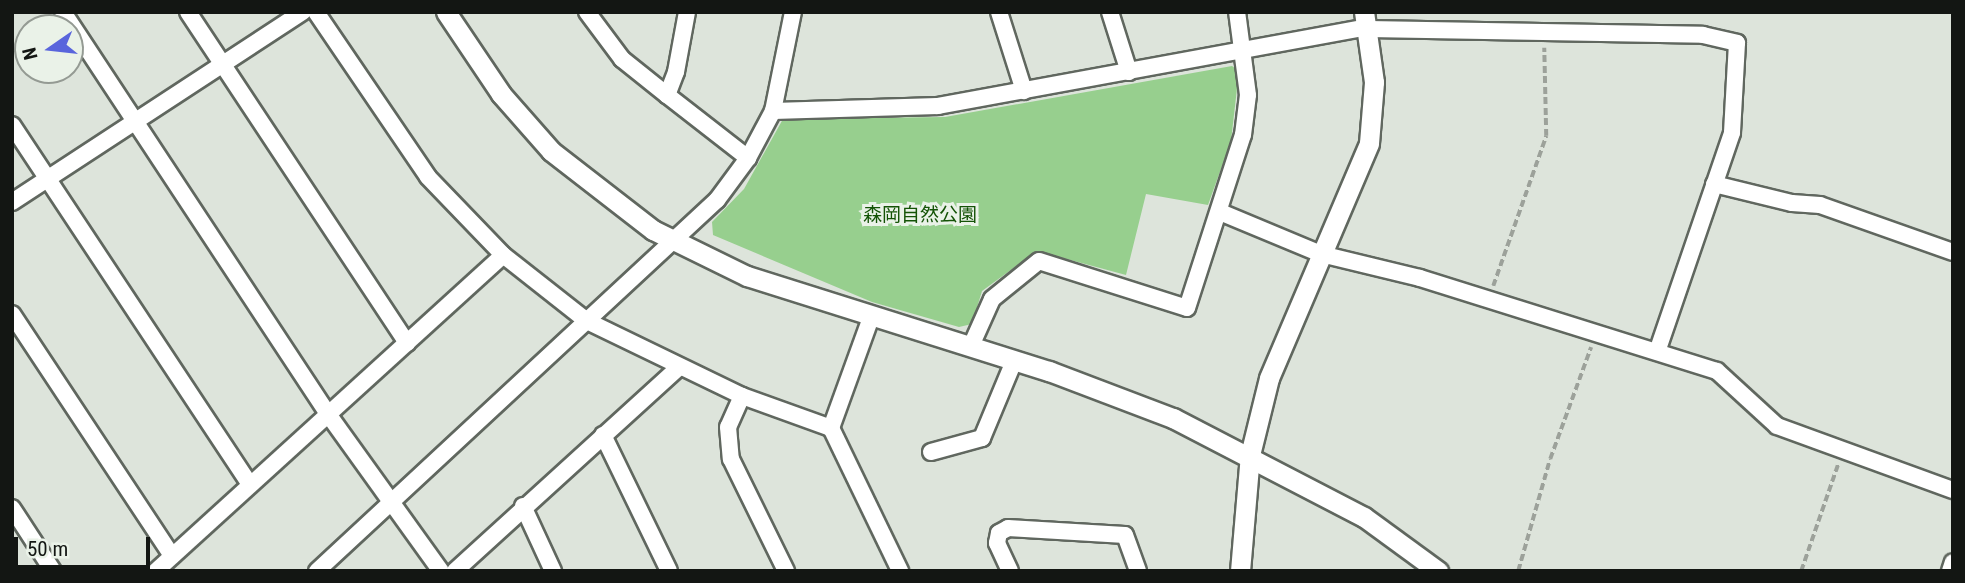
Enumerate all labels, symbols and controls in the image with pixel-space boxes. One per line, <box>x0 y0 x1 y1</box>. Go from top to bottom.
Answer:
north arrow <box>14 14 84 84</box>
text: N <box>18 45 43 62</box>
park label: 森岡自然公園 <box>863 204 977 226</box>
scale bar <box>18 524 154 568</box>
text: 50 m <box>27 537 68 561</box>

